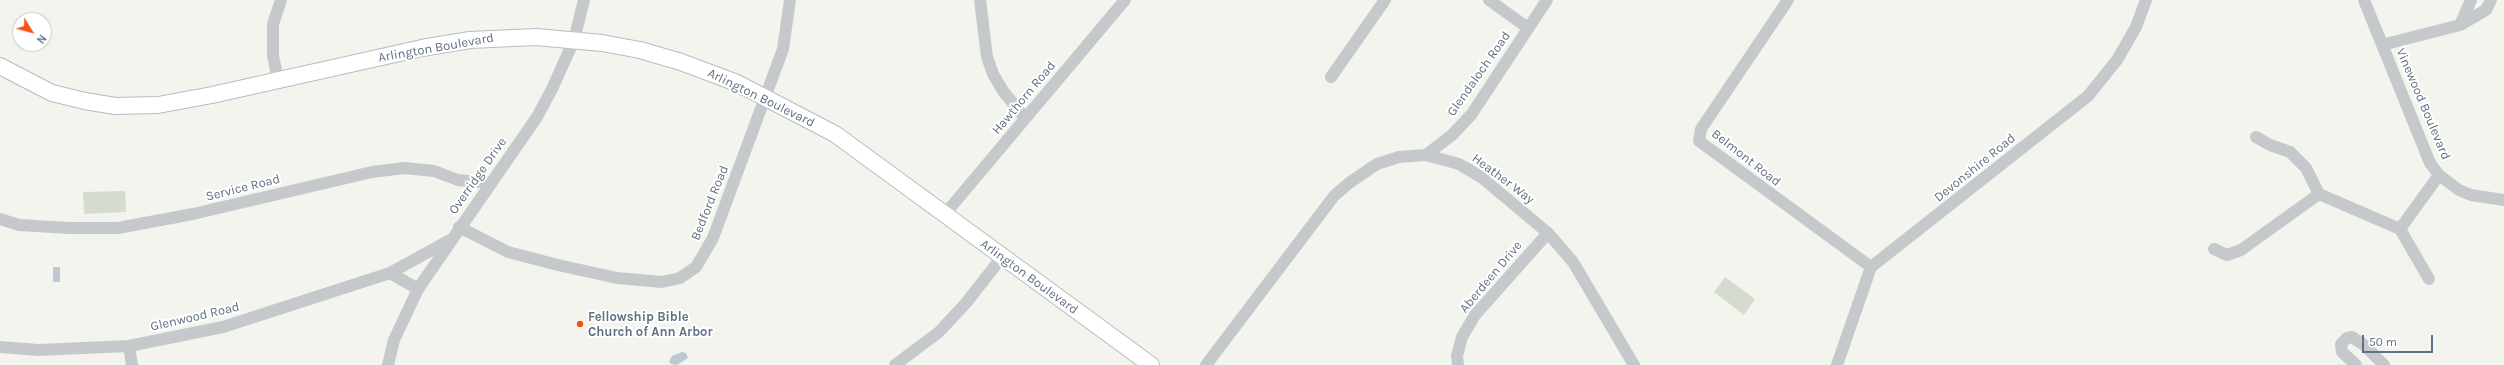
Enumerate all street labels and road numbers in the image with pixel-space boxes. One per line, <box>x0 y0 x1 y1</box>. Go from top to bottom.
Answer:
street label: Glendaloch Road <box>1444 29 1514 119</box>
street label: Arlington Boulevard <box>377 30 495 66</box>
street label: Vinewood Boulevard <box>2392 46 2454 162</box>
street label: Hawthorn Road <box>989 58 1059 138</box>
street label: Arlington Boulevard <box>705 65 817 131</box>
street label: Belmont Road <box>1708 126 1784 190</box>
street label: Devonshire Road <box>1931 131 2019 205</box>
street label: Overridge Drive <box>446 135 510 217</box>
street label: Heather Way <box>1469 150 1537 208</box>
street label: Bedford Road <box>688 163 732 243</box>
street label: Service Road <box>204 171 282 205</box>
street label: Arlington Boulevard <box>977 236 1081 318</box>
street label: Aberdeen Drive <box>1456 238 1526 316</box>
street label: Glenwood Road <box>149 299 241 335</box>

